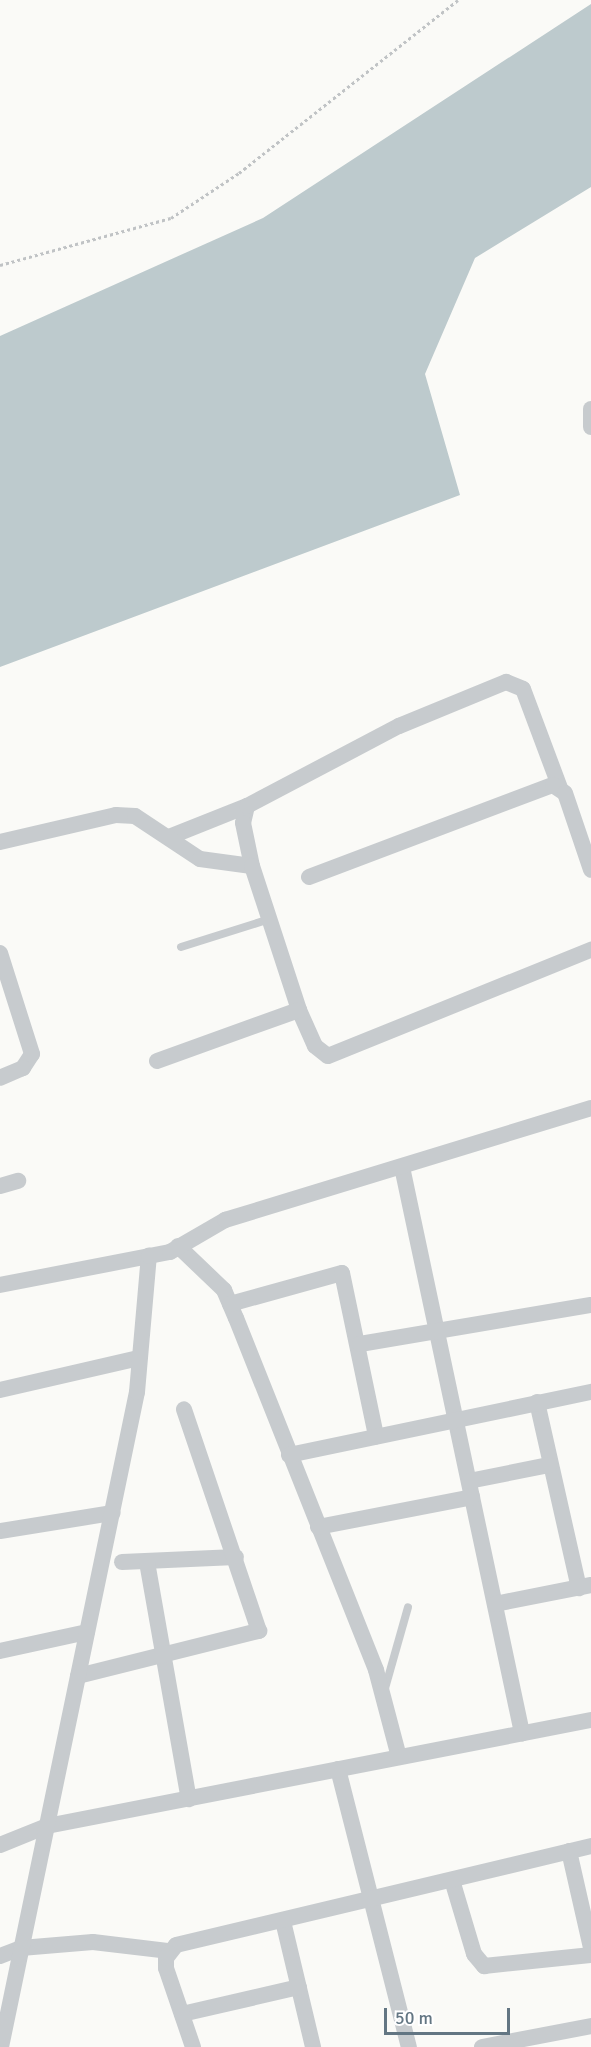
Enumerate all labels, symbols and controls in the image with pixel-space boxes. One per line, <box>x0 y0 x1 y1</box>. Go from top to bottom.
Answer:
scale bar <box>387 1996 513 2034</box>
text: 50 m <box>395 2007 433 2029</box>

